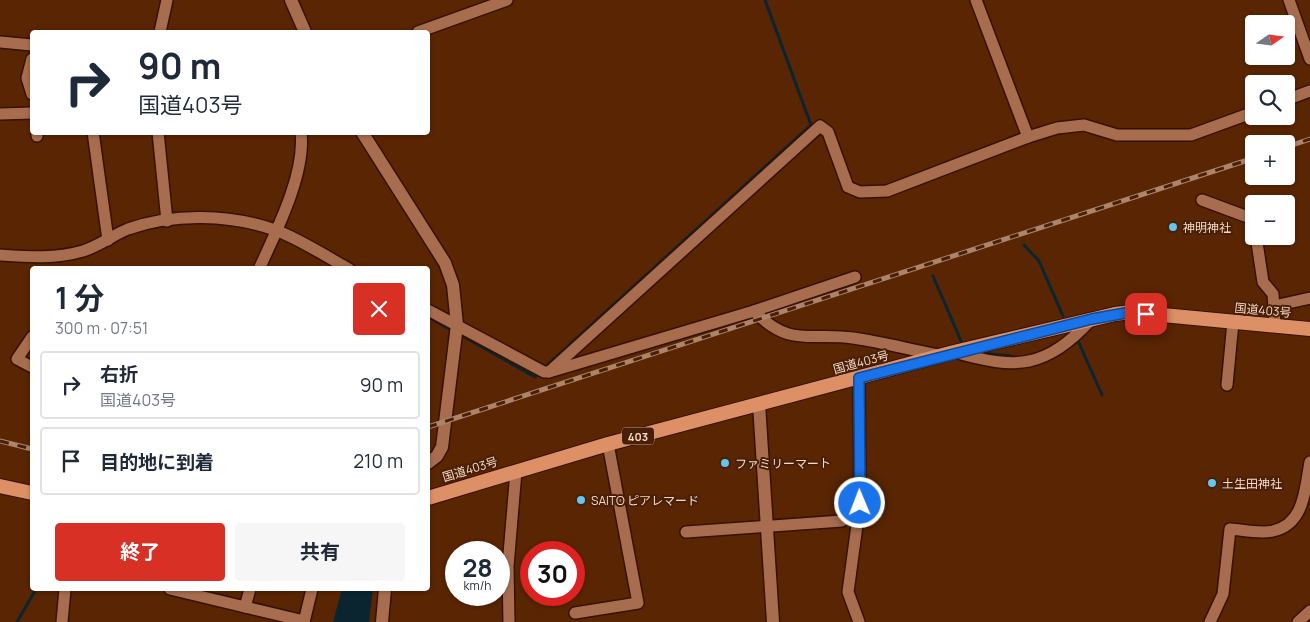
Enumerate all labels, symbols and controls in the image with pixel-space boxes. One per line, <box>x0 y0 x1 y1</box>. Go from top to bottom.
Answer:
north arrow <box>1245 15 1295 65</box>
map controls <box>1245 15 1295 245</box>
text: 90 m <box>138 42 221 90</box>
icon: right <box>55 50 120 115</box>
button: search <box>1245 75 1295 125</box>
text: 国道403号 <box>138 90 243 120</box>
button: + <box>1245 135 1295 185</box>
button: − <box>1245 195 1295 245</box>
place label: 神明神社 <box>1183 219 1231 236</box>
marker: 神明神社 <box>1167 221 1179 233</box>
text: 1 分 <box>55 277 104 318</box>
button: close <box>353 283 405 335</box>
pin <box>1125 293 1167 335</box>
street label: 国道403号 <box>1234 299 1292 321</box>
icon: arrive <box>1132 300 1160 328</box>
text: 300 m · 07:51 <box>55 317 148 339</box>
street label: 国道403号 <box>831 346 891 378</box>
text: 右折 <box>100 361 138 387</box>
icon: right <box>57 371 85 399</box>
text: 90 m <box>360 372 403 398</box>
text: 国道403号 <box>100 389 176 411</box>
road number: 403 <box>622 428 654 444</box>
icon: arrive <box>57 447 85 475</box>
text: 210 m <box>353 448 403 474</box>
text: 目的地に到着 <box>100 449 214 475</box>
street label: 国道403号 <box>440 453 500 485</box>
place label: ファミリーマート <box>735 455 831 472</box>
marker: ファミリーマート <box>719 457 731 469</box>
place label: 土生田神社 <box>1222 475 1282 492</box>
position arrow <box>833 476 885 528</box>
marker: 土生田神社 <box>1206 477 1218 489</box>
place label: SAITO ピアレマード <box>591 492 699 509</box>
marker: SAITO ピアレマード <box>575 494 587 506</box>
button: 終了 <box>55 523 225 581</box>
button: 共有 <box>235 523 405 581</box>
speed limit sign: 30 <box>520 541 585 606</box>
text: 28 <box>462 550 493 585</box>
text: km/h <box>464 577 491 594</box>

